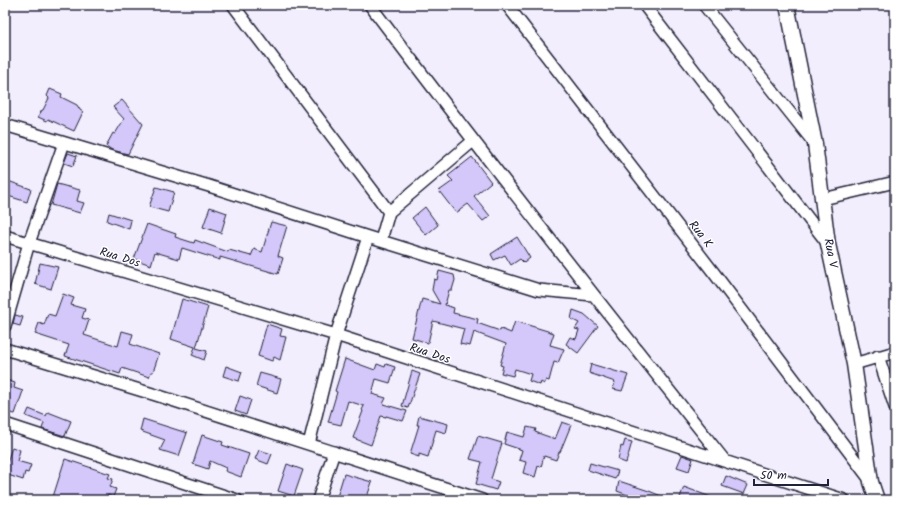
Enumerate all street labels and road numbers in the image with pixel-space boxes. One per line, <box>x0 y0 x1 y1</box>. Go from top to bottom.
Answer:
street label: Rua K <box>684 217 718 253</box>
street label: Rua V <box>818 237 843 271</box>
street label: Rua Dos <box>97 242 142 273</box>
street label: Rua Dos <box>407 338 453 369</box>

